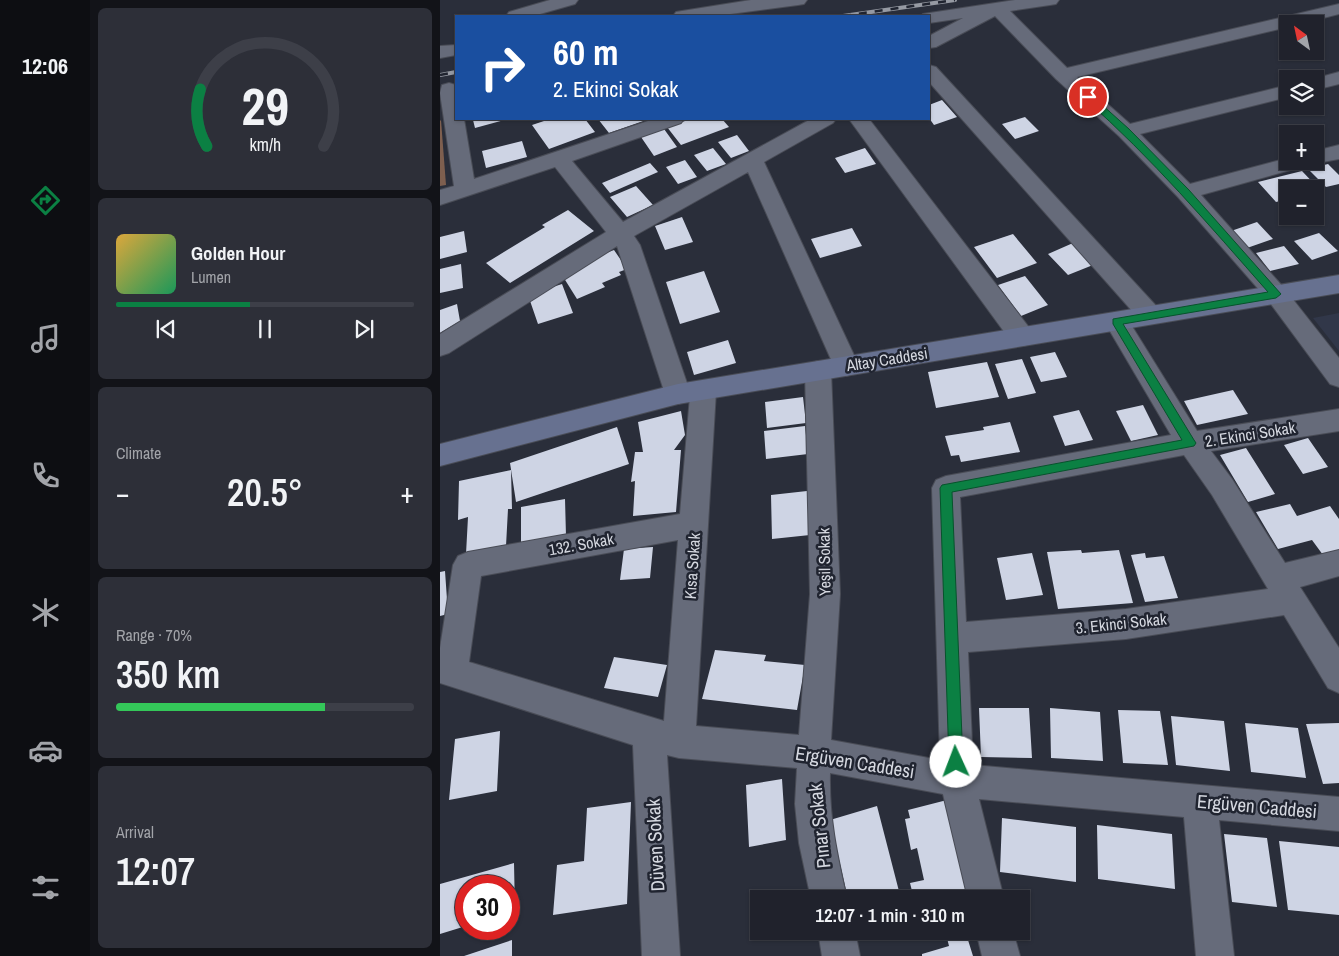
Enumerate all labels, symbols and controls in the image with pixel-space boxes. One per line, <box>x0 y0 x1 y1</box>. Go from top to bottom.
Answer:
north arrow <box>1279 15 1324 60</box>
map controls <box>1279 15 1324 225</box>
text: 60 m <box>553 29 618 76</box>
icon: right <box>470 35 535 100</box>
text: 12:06 <box>22 51 68 81</box>
button: layers <box>1279 70 1324 115</box>
text: 29 <box>241 71 289 141</box>
text: 2. Ekinci Sokak <box>553 74 678 104</box>
pin <box>1067 76 1109 118</box>
icon: arrive <box>1074 83 1102 111</box>
button: + <box>1279 125 1324 170</box>
text: km/h <box>249 133 281 157</box>
button: − <box>1279 180 1324 225</box>
icon: directions <box>28 183 63 218</box>
text: Golden Hour <box>191 240 285 266</box>
text: Lumen <box>191 266 231 288</box>
icon: previous <box>152 315 180 343</box>
icon: pause <box>251 315 279 343</box>
icon: next <box>350 315 378 343</box>
icon: music <box>28 321 63 356</box>
street label: Altay Caddesi <box>844 342 929 376</box>
street label: 2. Ekinci Sokak <box>1203 416 1297 452</box>
text: Climate <box>116 442 161 464</box>
icon: phone <box>28 458 63 493</box>
text: 20.5° <box>227 467 303 518</box>
text: − <box>116 474 129 512</box>
text: + <box>401 474 414 512</box>
street label: 132. Sokak <box>547 527 616 561</box>
street label: Yeşil Sokak <box>812 527 836 596</box>
street label: Kısa Sokak <box>679 532 705 600</box>
icon: climate <box>28 595 63 630</box>
street label: 3. Ekinci Sokak <box>1075 607 1168 639</box>
text: Range · 70% <box>116 624 192 646</box>
text: 350 km <box>116 649 220 700</box>
icon: car <box>28 733 63 768</box>
position arrow <box>929 735 981 787</box>
street label: Ergüven Caddesi <box>794 740 916 784</box>
street label: Pınar Sokak <box>802 782 836 870</box>
street label: Ergüven Caddesi <box>1196 788 1318 824</box>
street label: Düven Sokak <box>640 798 670 892</box>
text: Arrival <box>116 821 154 843</box>
text: 12:07 <box>116 846 195 897</box>
icon: filters <box>28 870 63 905</box>
speed limit sign: 30 <box>455 875 520 940</box>
text: 12:07 · 1 min · 310 m <box>815 902 965 928</box>

